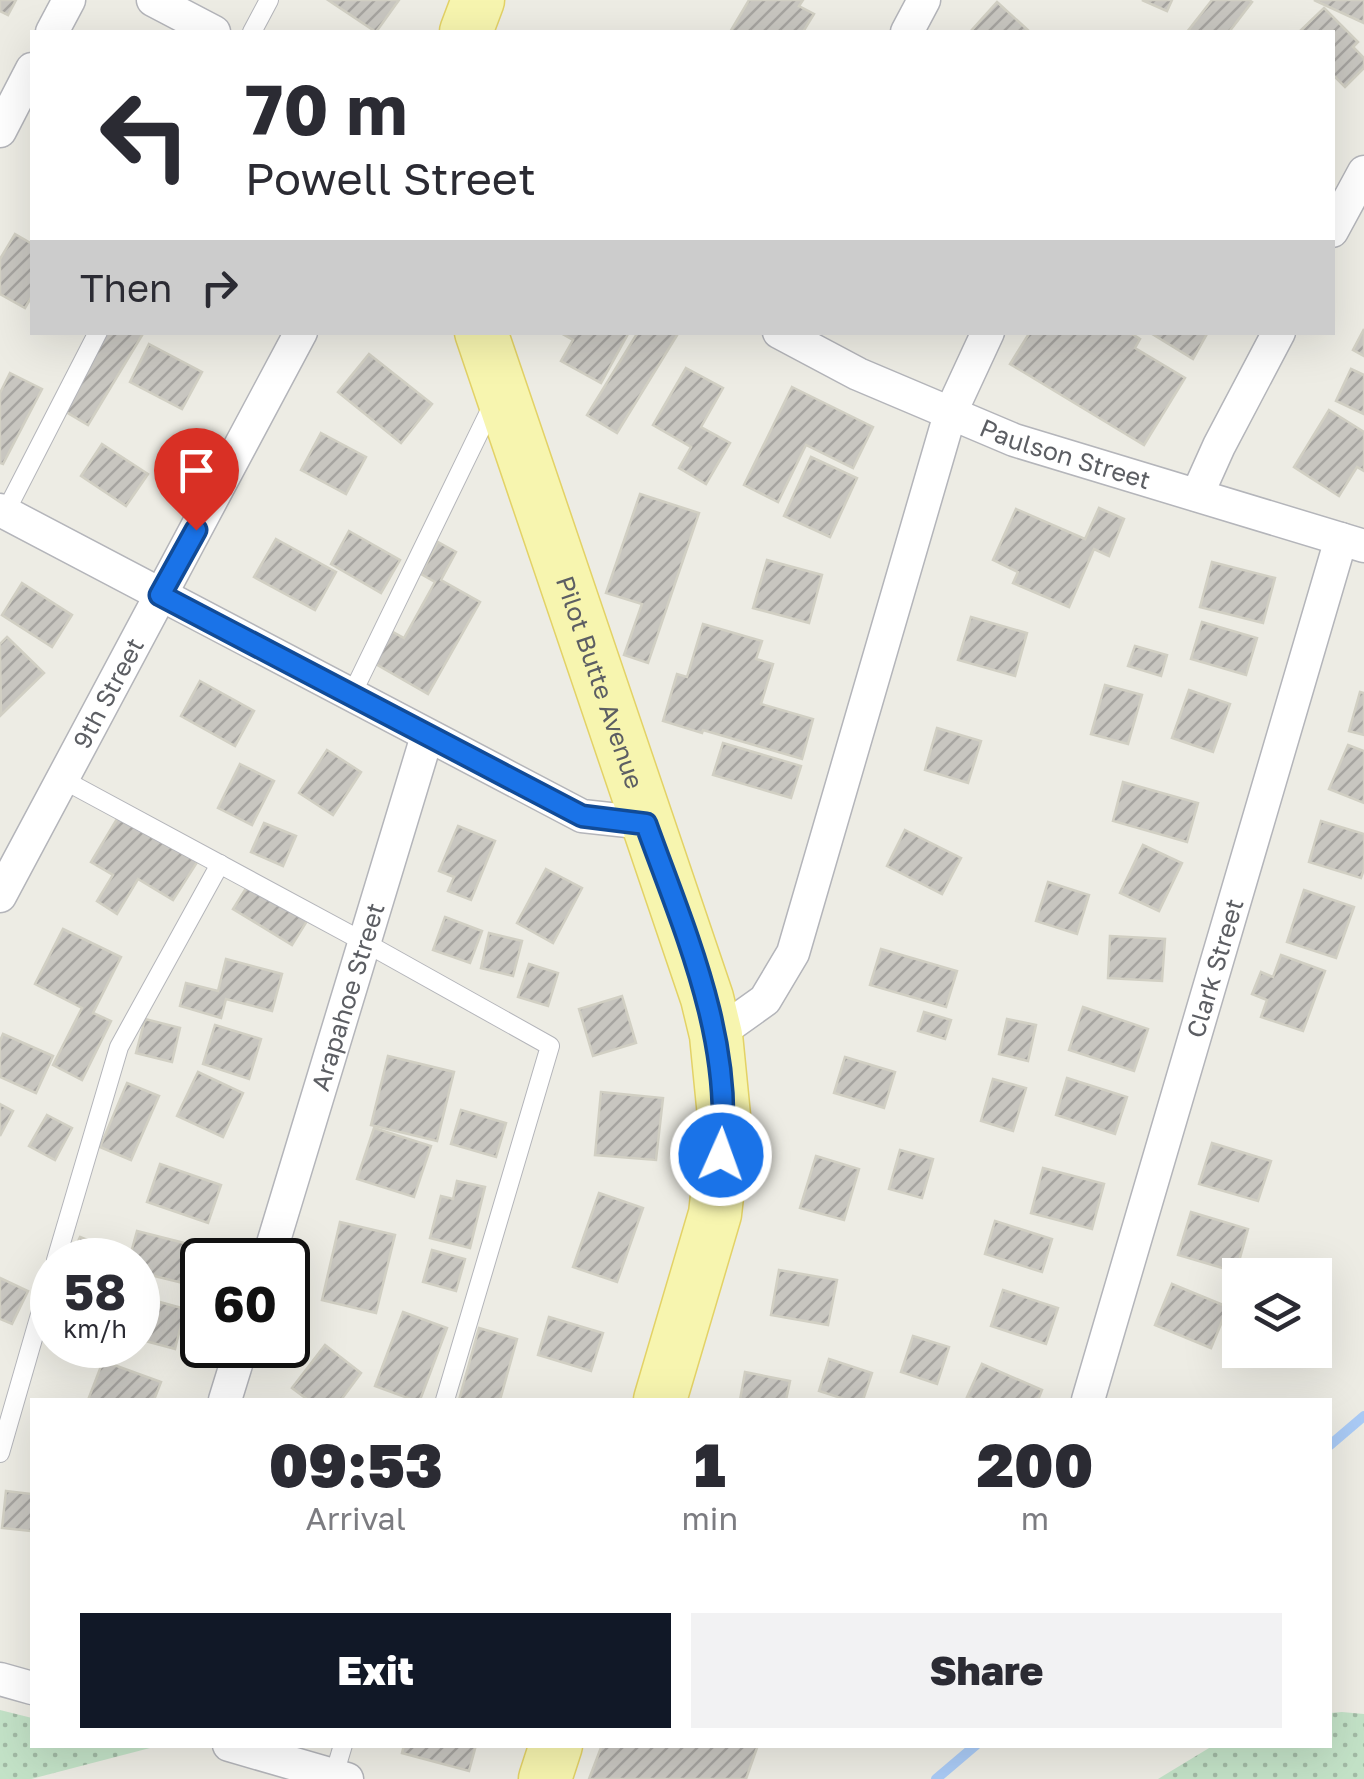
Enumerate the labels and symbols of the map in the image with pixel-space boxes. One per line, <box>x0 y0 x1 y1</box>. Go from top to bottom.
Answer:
street label: Paulson Street <box>975 411 1154 495</box>
pin <box>154 428 239 531</box>
street label: Pilot Butte Avenue <box>550 572 651 793</box>
street label: 9th Street <box>66 632 150 753</box>
street label: Clark Street <box>1179 895 1249 1041</box>
street label: Arapahoe Street <box>304 899 391 1095</box>
position arrow <box>669 1103 773 1207</box>
speed limit sign: 60 <box>180 1238 310 1368</box>

